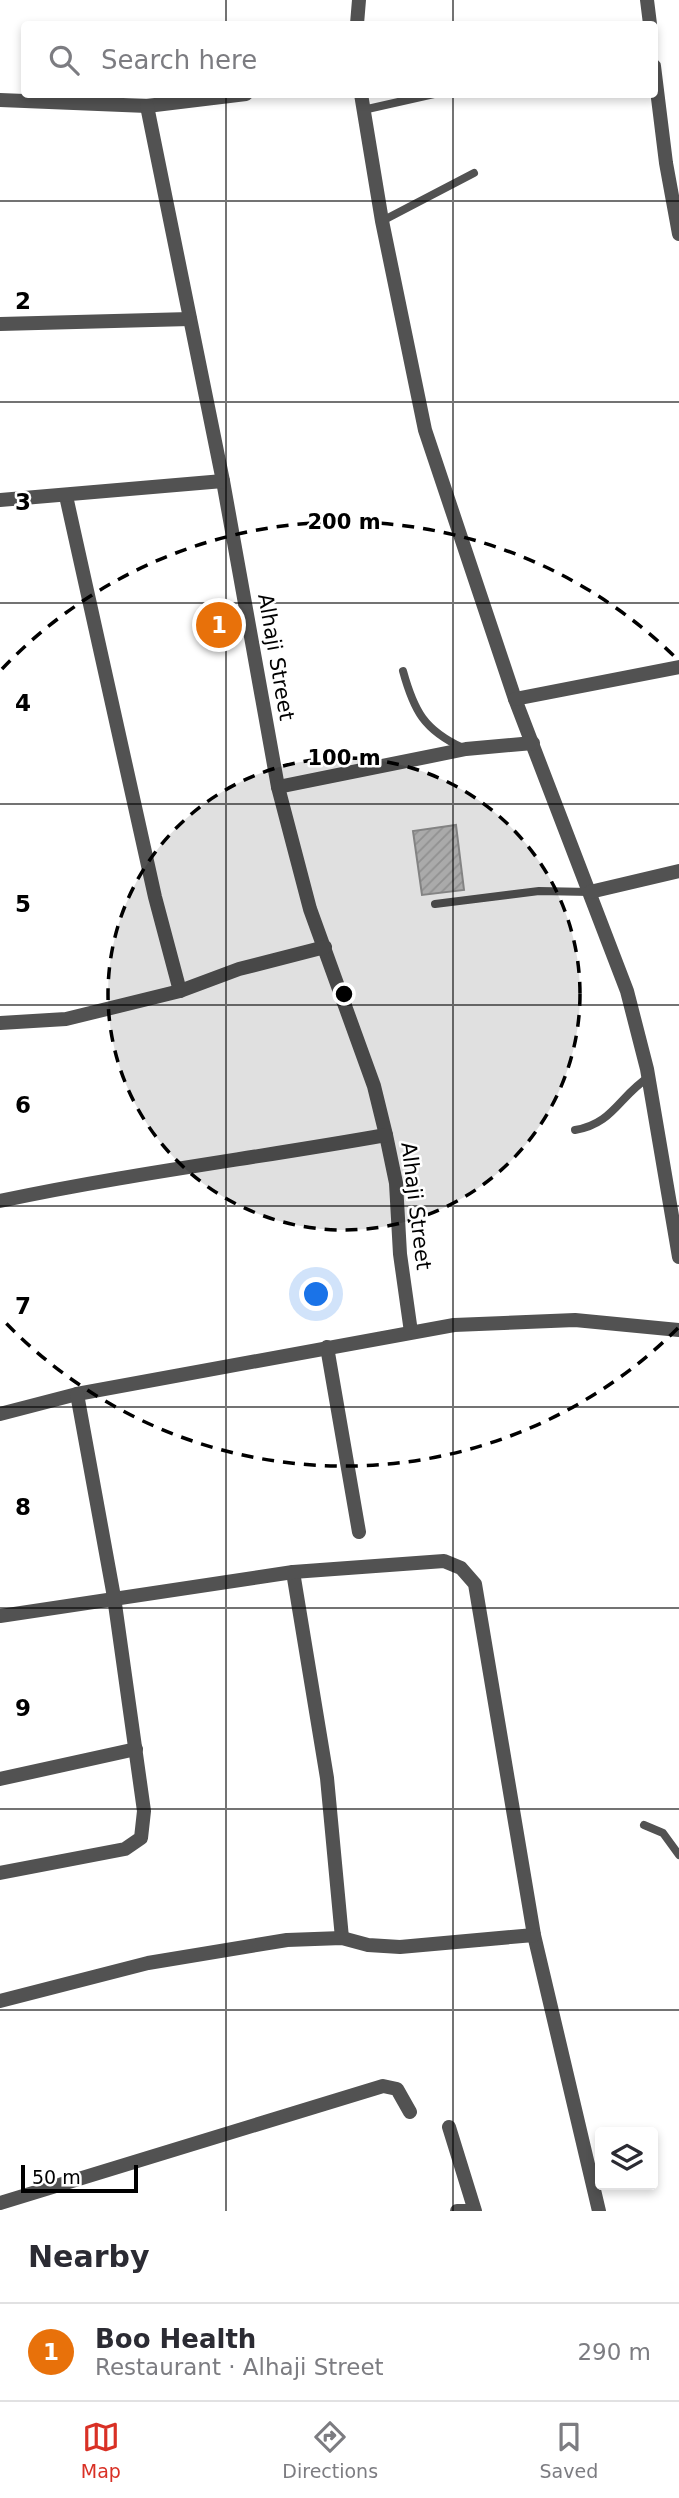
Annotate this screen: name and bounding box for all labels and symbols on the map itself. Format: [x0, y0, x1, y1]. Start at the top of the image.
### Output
text: 2 [15, 288, 31, 314]
text: 3 [15, 489, 31, 515]
text: 200 m [307, 510, 381, 534]
street label: Alhaji Street [253, 592, 299, 722]
pin: 1 [196, 599, 242, 651]
text: 4 [15, 690, 31, 716]
text: 100 m [307, 746, 381, 770]
text: 5 [15, 891, 31, 917]
centre of rings [332, 982, 356, 1006]
text: 6 [15, 1092, 31, 1118]
street label: Alhaji Street [396, 1141, 436, 1271]
your location [299, 1277, 333, 1311]
text: 7 [15, 1293, 31, 1319]
text: 8 [15, 1494, 31, 1520]
text: 9 [15, 1695, 31, 1721]
scale bar [21, 2162, 138, 2194]

